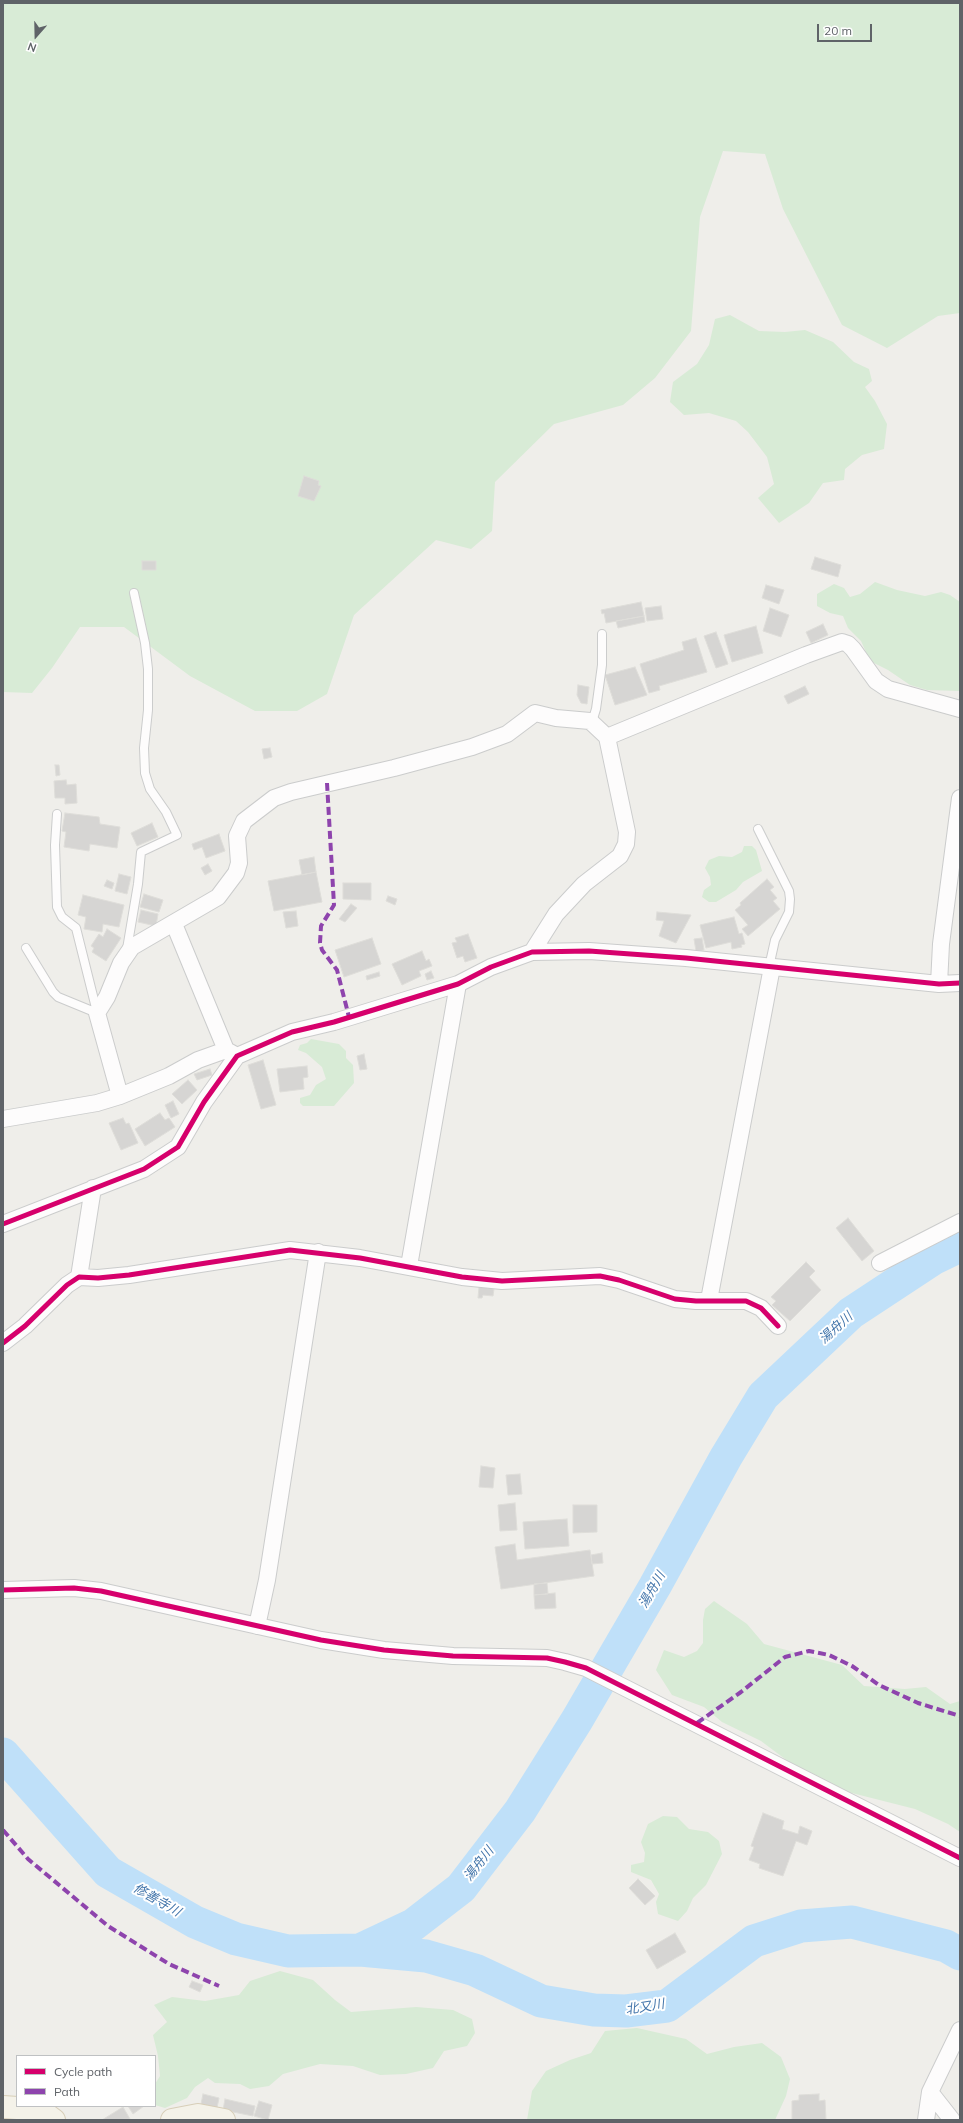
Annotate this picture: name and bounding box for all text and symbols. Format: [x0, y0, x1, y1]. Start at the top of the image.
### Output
north arrow [16, 16, 56, 56]
scale bar [819, 16, 874, 42]
text: 20 m [824, 23, 852, 38]
text: N [26, 39, 38, 55]
water label: 湯舟川 [816, 1309, 856, 1347]
water label: 湯舟川 [635, 1569, 669, 1611]
water label: 湯舟川 [461, 1844, 497, 1884]
water label: 修善寺川 [131, 1880, 183, 1920]
water label: 北又川 [625, 1996, 665, 2018]
legend [16, 2055, 156, 2107]
text: Cycle path [54, 2064, 112, 2079]
text: Path [54, 2084, 80, 2099]

